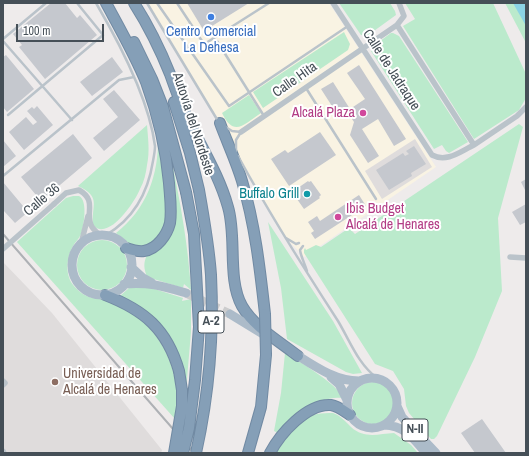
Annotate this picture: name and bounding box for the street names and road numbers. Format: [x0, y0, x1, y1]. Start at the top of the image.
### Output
street label: Calle de Jadraque [359, 26, 423, 114]
street label: Calle Hita [270, 59, 320, 101]
street label: Autovía del Nordeste [168, 70, 218, 178]
street label: Calle 36 [20, 180, 64, 220]
road number: A-2 [198, 311, 224, 333]
road number: N-II [402, 419, 428, 441]

